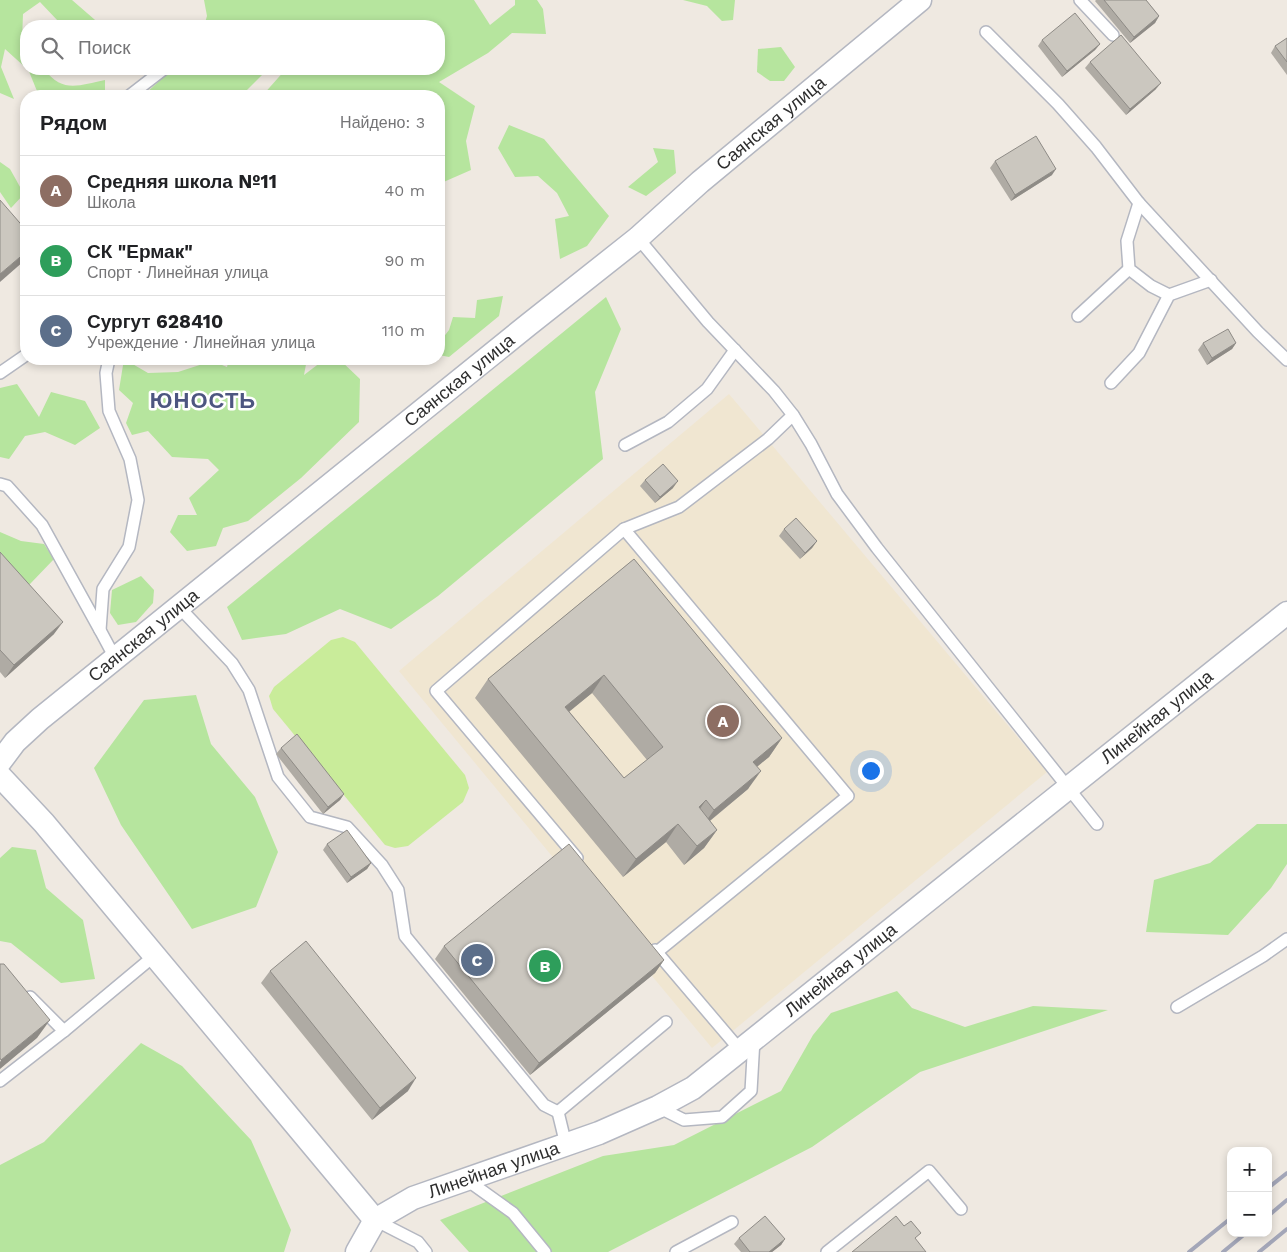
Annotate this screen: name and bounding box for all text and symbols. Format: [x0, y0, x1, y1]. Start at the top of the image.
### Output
search box [20, 20, 445, 75]
icon: search [38, 34, 66, 62]
text: Поиск [78, 36, 131, 59]
street label: Саянская улица [712, 71, 830, 174]
text: Рядом [40, 110, 107, 135]
text: Найдено: 3 [340, 113, 425, 132]
text: Средняя школа №11 [87, 170, 277, 193]
text: A [51, 181, 61, 200]
text: 40 m [385, 181, 425, 200]
text: Школа [87, 193, 136, 212]
text: СК "Ермак" [87, 240, 193, 263]
text: B [51, 251, 61, 270]
text: 90 m [384, 251, 425, 270]
text: Спорт · Линейная улица [87, 263, 268, 282]
text: Сургут 628410 [87, 310, 223, 333]
text: C [51, 321, 61, 340]
text: 110 m [382, 321, 425, 340]
street label: Саянская улица [400, 329, 519, 431]
text: Учреждение · Линейная улица [87, 333, 315, 352]
district label: ЮНОСТЬ [150, 388, 256, 413]
street label: Саянская улица [84, 584, 203, 686]
street label: Линейная улица [1096, 665, 1218, 768]
pin: A [707, 702, 739, 740]
your location [858, 758, 884, 784]
street label: Линейная улица [780, 918, 901, 1021]
pin: C [461, 941, 493, 979]
pin: B [529, 947, 561, 985]
street label: Линейная улица [425, 1136, 563, 1202]
map controls [1227, 1147, 1272, 1237]
button: + [1227, 1147, 1272, 1192]
button: − [1227, 1192, 1272, 1237]

